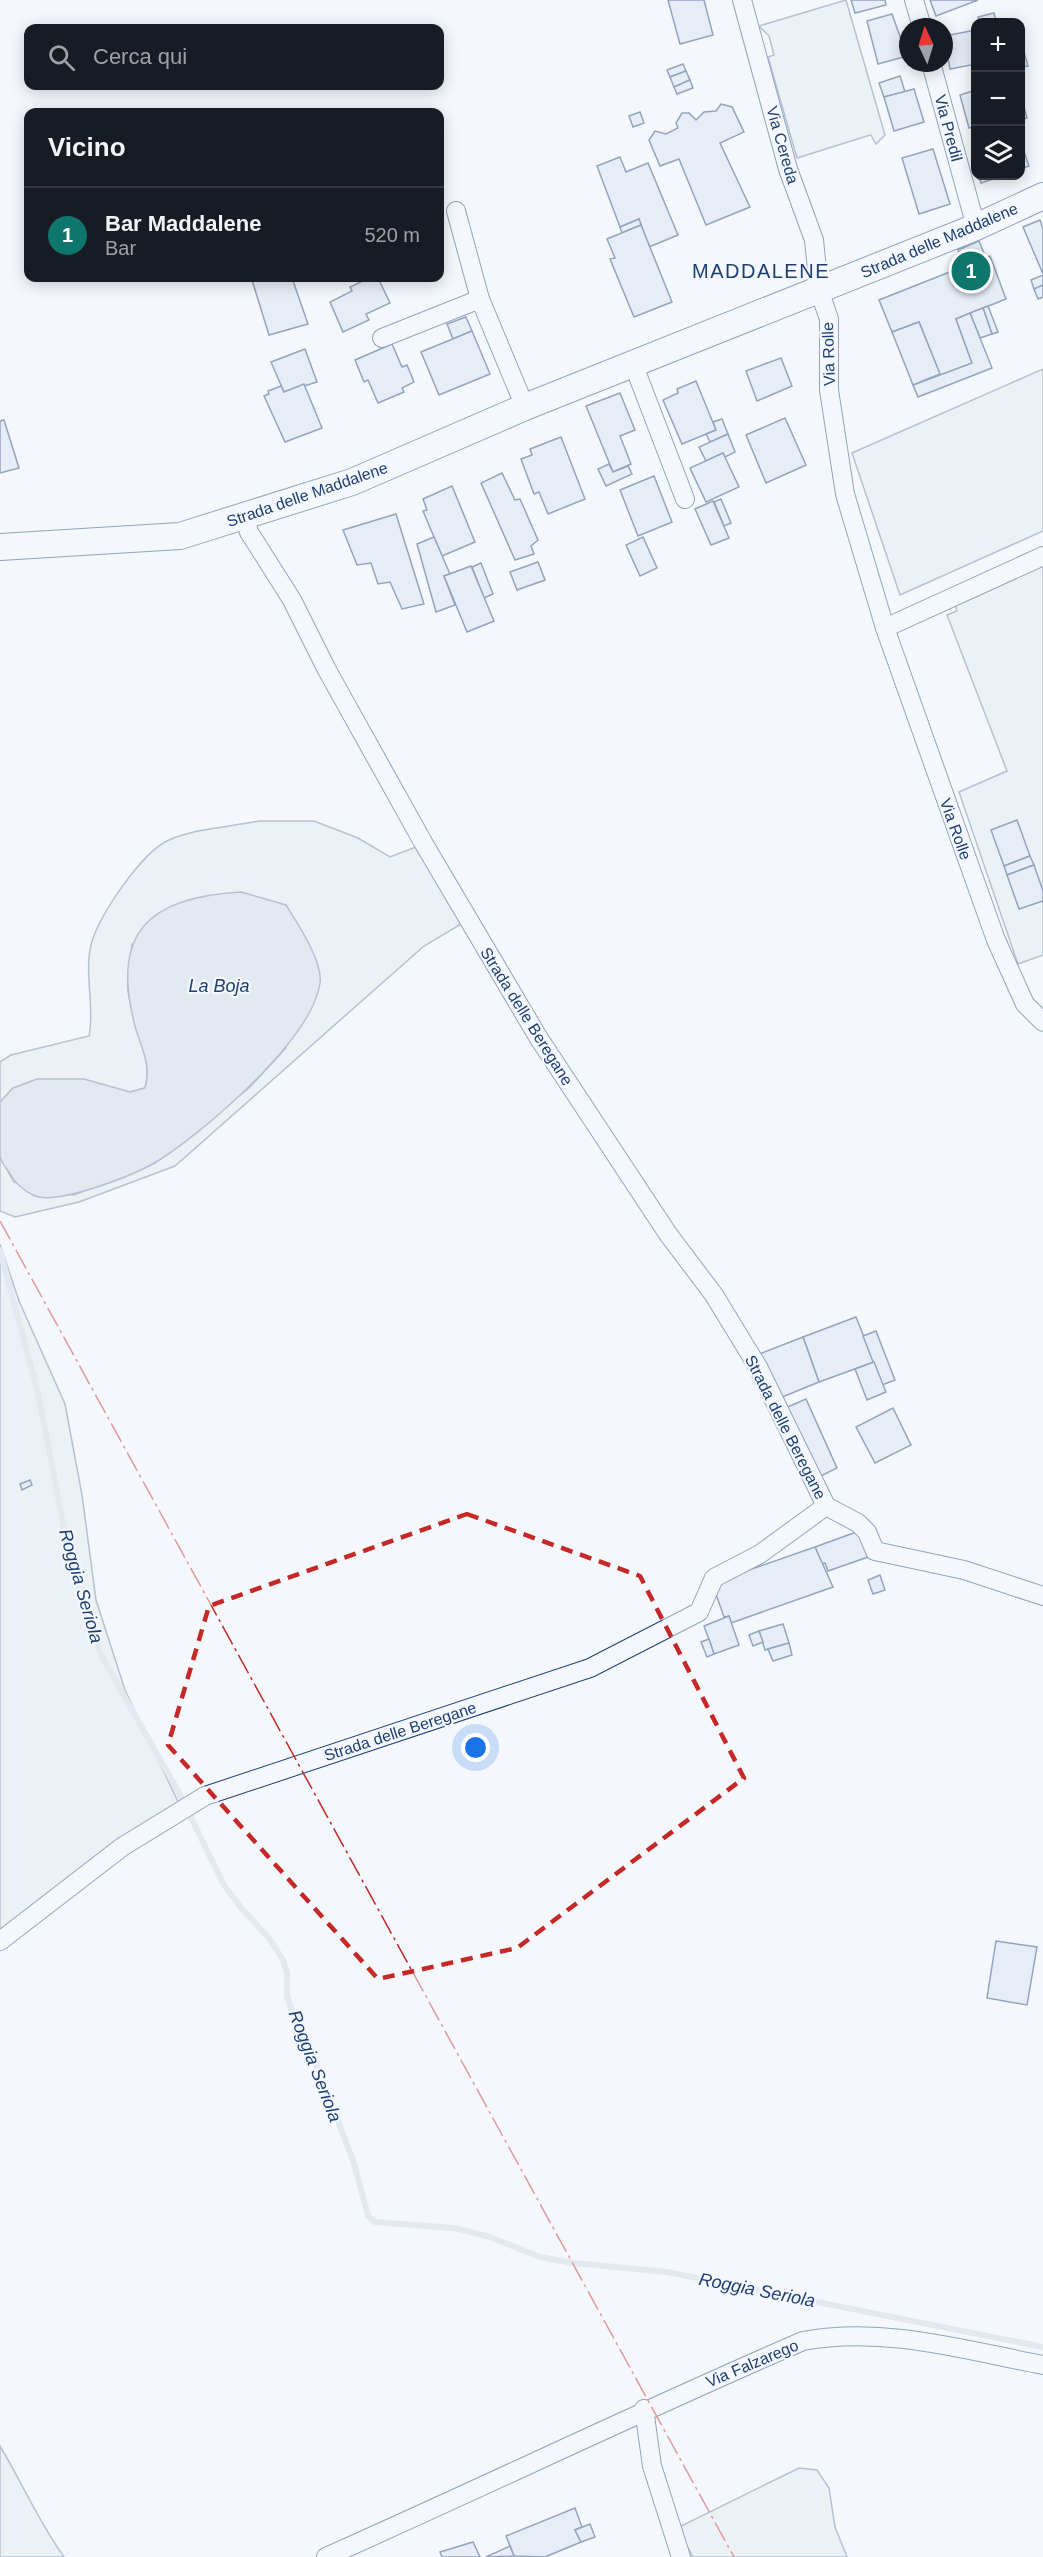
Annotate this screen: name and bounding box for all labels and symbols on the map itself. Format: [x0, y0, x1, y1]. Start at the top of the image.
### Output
north arrow [899, 18, 953, 72]
street label: Via Predil [931, 93, 966, 163]
street label: Via Cereda [763, 104, 802, 186]
street label: Strada delle Maddalene [858, 200, 1020, 281]
pin: 1 [952, 248, 990, 294]
district label: MADDALENE [692, 260, 830, 282]
street label: Via Rolle [819, 322, 838, 386]
street label: Strada delle Maddalene [224, 459, 390, 530]
street label: Via Rolle [937, 796, 974, 862]
street label: Strada delle Beregane [477, 944, 576, 1088]
water label: La Boja [188, 976, 250, 996]
street label: Strada delle Beregane [742, 1352, 829, 1502]
water label: Roggia Seriola [55, 1526, 107, 1646]
street label: Strada delle Beregane [322, 1699, 479, 1764]
your location [461, 1733, 490, 1762]
water label: Roggia Seriola [285, 2007, 345, 2125]
water label: Roggia Seriola [697, 2269, 817, 2311]
street label: Via Falzarego [704, 2336, 801, 2391]

